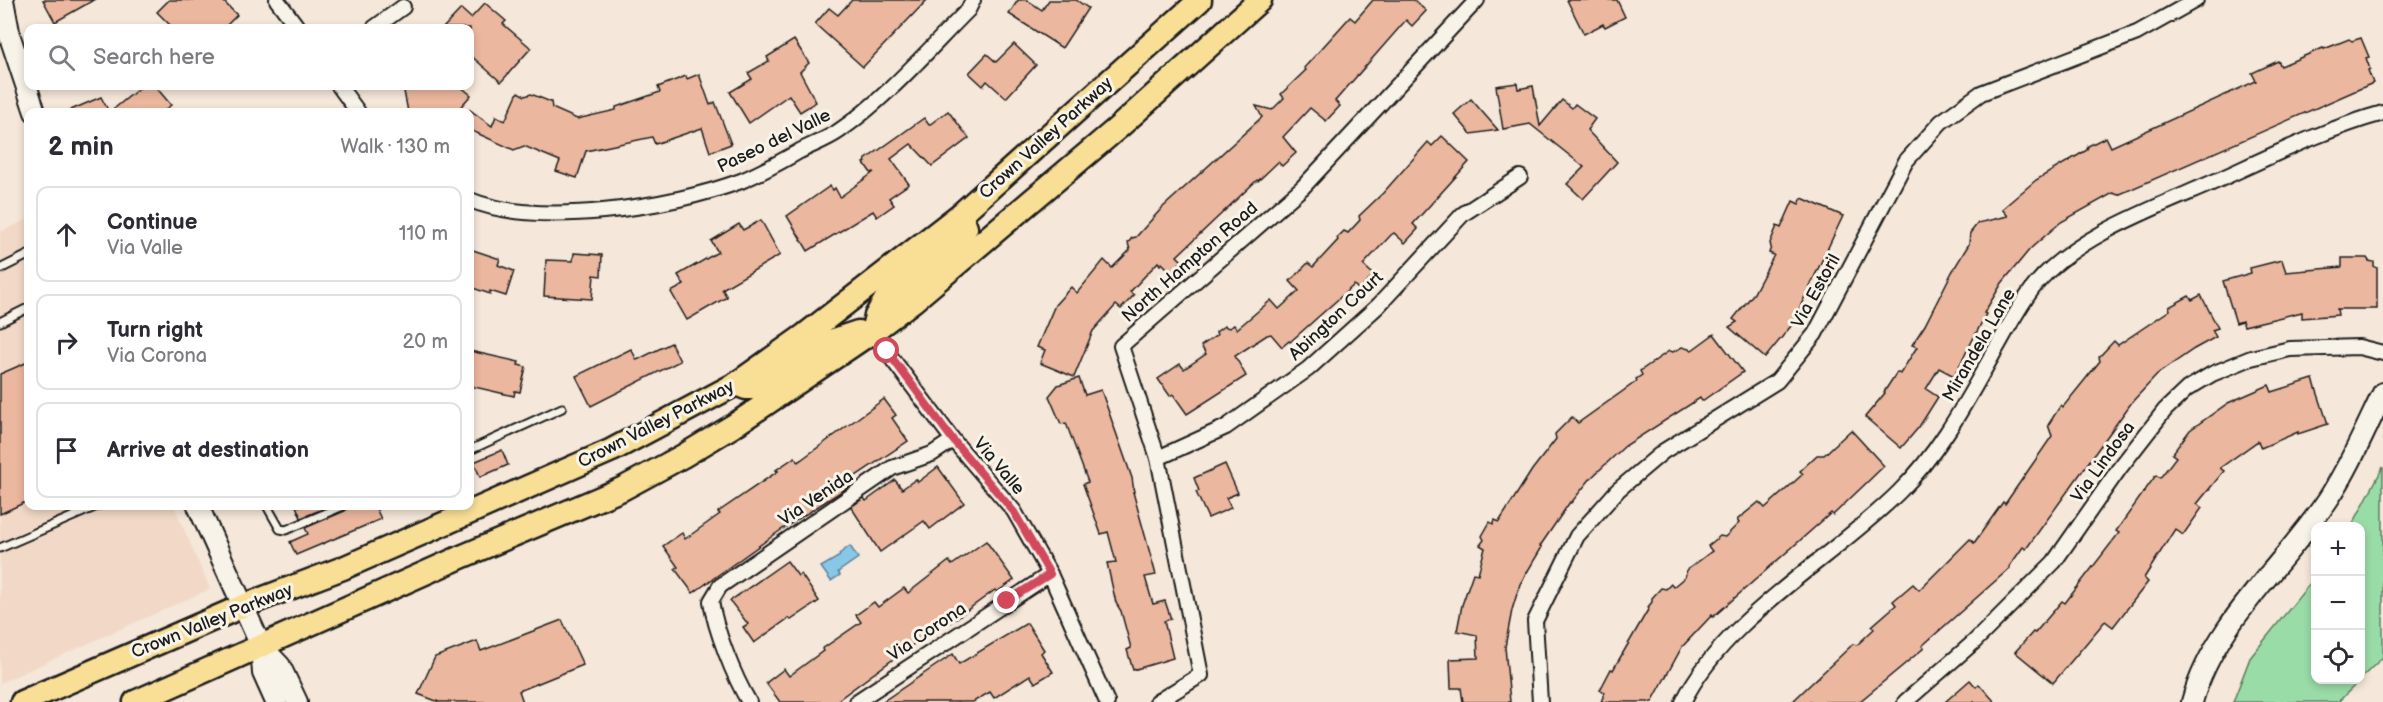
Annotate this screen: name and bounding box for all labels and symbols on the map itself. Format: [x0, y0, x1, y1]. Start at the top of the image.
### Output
street label: Crown Valley Parkway [975, 72, 1118, 203]
street label: Paseo del Valle [714, 104, 834, 177]
street label: North Hampton Road [1118, 197, 1262, 327]
street label: Via Estoril [1787, 250, 1845, 332]
street label: Abington Court [1285, 267, 1388, 365]
street label: Mirandela Lane [1938, 284, 2020, 405]
route start [873, 337, 899, 363]
street label: Crown Valley Parkway [575, 375, 738, 472]
street label: Via Lindosa [2067, 418, 2139, 506]
street label: Via Valle [969, 433, 1029, 499]
street label: Via Venida [775, 465, 857, 531]
street label: Crown Valley Parkway [128, 579, 297, 663]
route end [993, 587, 1019, 613]
street label: Via Corona [884, 598, 970, 666]

